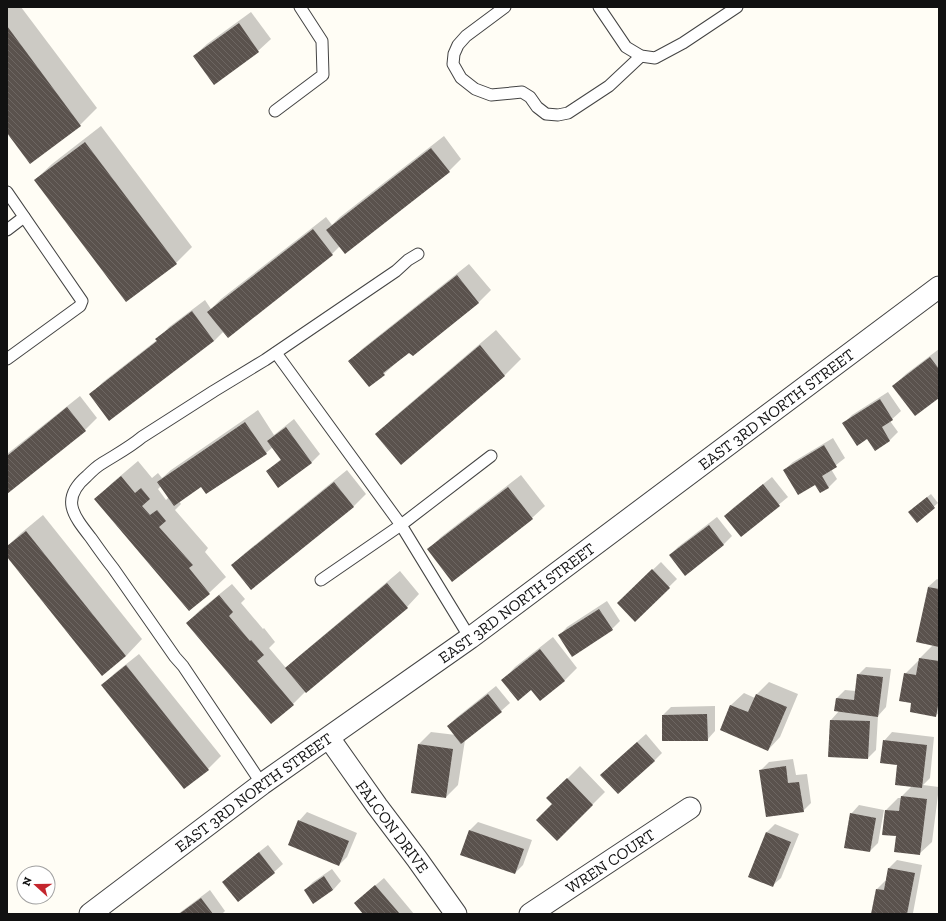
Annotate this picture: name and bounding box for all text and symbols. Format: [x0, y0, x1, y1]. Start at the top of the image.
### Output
street label: EAST 3RD NORTH STREET [695, 345, 858, 474]
street label: EAST 3RD NORTH STREET [435, 539, 599, 667]
street label: EAST 3RD NORTH STREET [172, 729, 336, 856]
street label: FALCON DRIVE [352, 777, 433, 877]
street label: WREN COURT [562, 825, 658, 898]
north arrow [16, 865, 56, 905]
text: N [20, 875, 35, 888]

